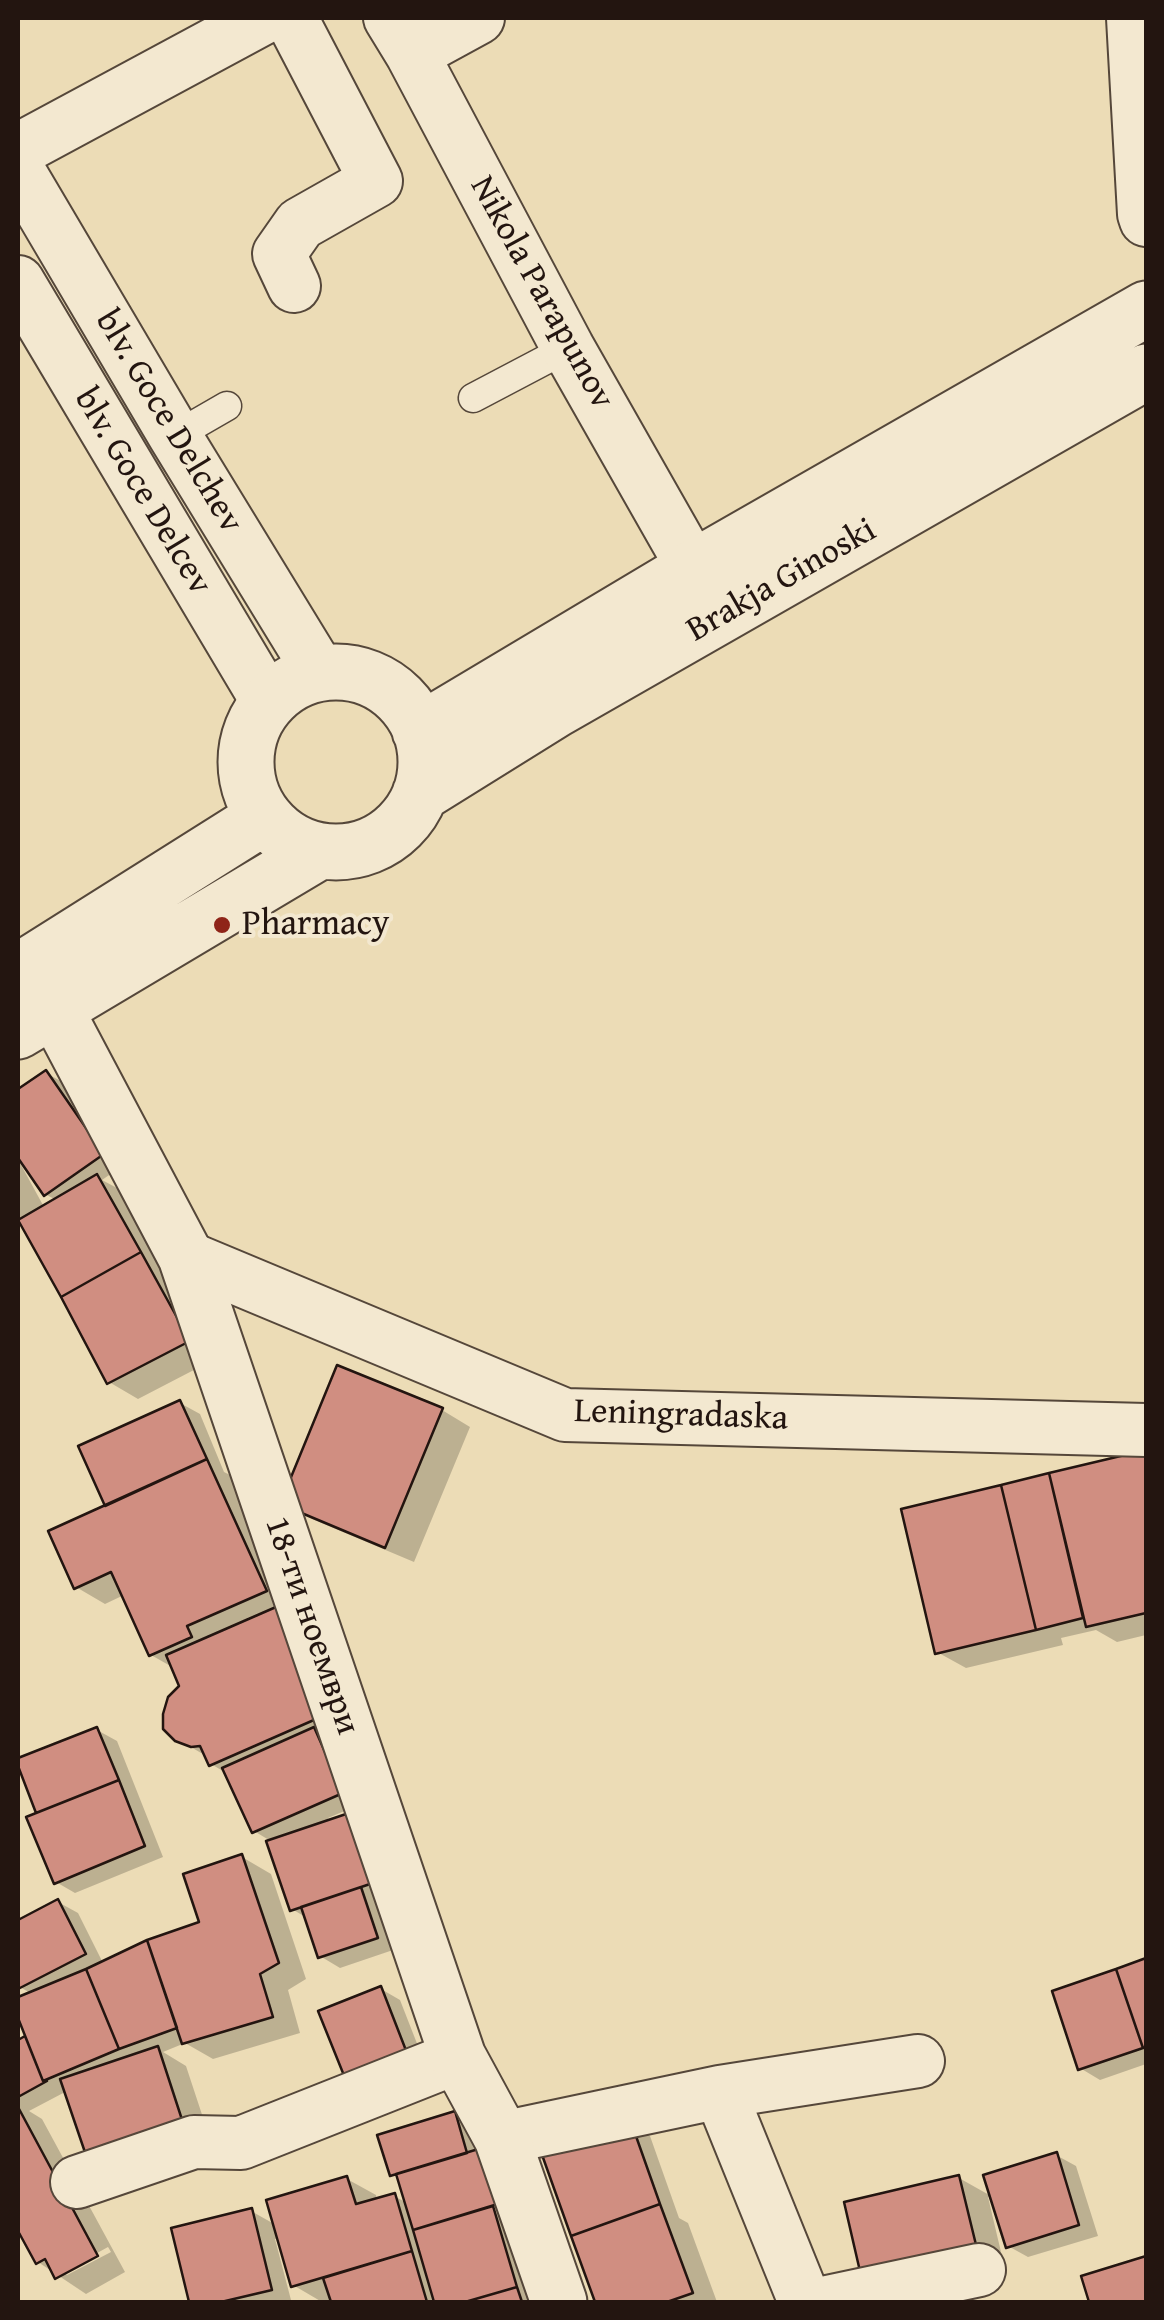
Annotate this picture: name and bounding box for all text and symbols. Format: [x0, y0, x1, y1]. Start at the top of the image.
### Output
street label: Nikola Parapunov [460, 169, 622, 417]
street label: blv. Goce Delchev [85, 303, 251, 541]
street label: blv. Goce Delcev [64, 381, 220, 603]
street label: Brakja Ginoski [680, 510, 884, 652]
place label: Pharmacy [242, 904, 390, 946]
marker: Pharmacy [211, 914, 233, 936]
street label: Leningradaska [573, 1391, 789, 1441]
street label: 18-ти ноември [254, 1512, 368, 1740]

